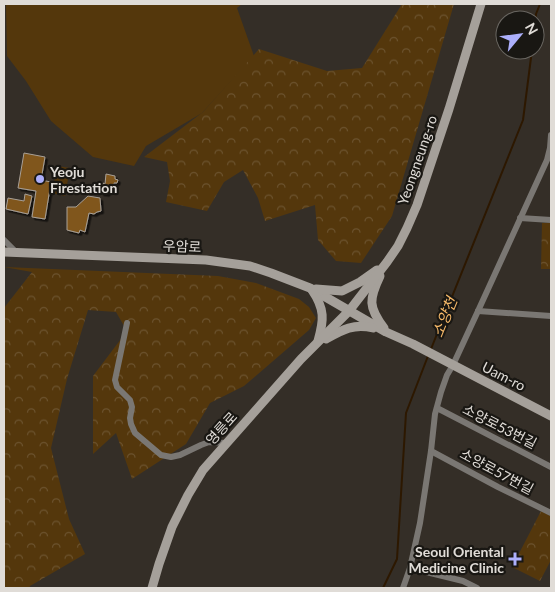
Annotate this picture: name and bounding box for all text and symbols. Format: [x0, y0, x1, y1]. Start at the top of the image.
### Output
north arrow [495, 10, 545, 60]
text: N [522, 20, 542, 37]
street label: Yeongneung-ro [394, 113, 440, 207]
place label: Yeoju Firestation [49, 163, 117, 196]
marker: Yeoju Firestation [34, 173, 46, 185]
street label: 우암로 [162, 237, 202, 255]
water label: 소양천 [428, 292, 461, 340]
street label: Uam-ro [479, 358, 529, 394]
street label: 소양로53번길 [460, 400, 540, 452]
street label: 영릉로 [202, 408, 240, 448]
street label: 소양로57번길 [457, 445, 537, 497]
place label: Seoul Oriental Medicine Clinic [408, 543, 504, 576]
marker: Seoul Oriental Medicine Clinic [508, 552, 522, 566]

